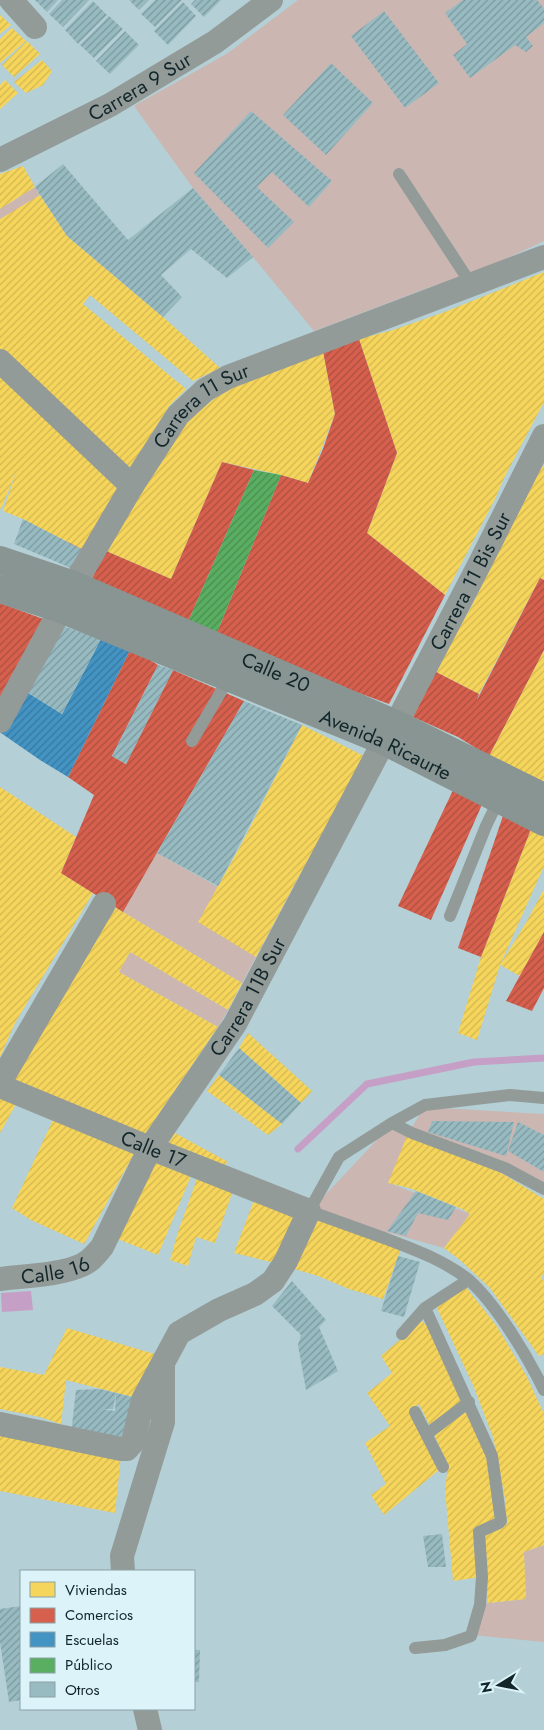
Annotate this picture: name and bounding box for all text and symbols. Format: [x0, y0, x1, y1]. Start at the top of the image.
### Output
street label: Carrera 9 Sur [83, 45, 197, 129]
street label: Carrera 11 Sur [146, 356, 254, 454]
street label: Carrera 11 Bis Sur [423, 507, 518, 656]
street label: Calle 20 [237, 645, 315, 700]
street label: Avenida Ricaurte [315, 702, 456, 788]
street label: Carrera 11B Sur [203, 932, 293, 1063]
street label: Calle 17 [116, 1123, 191, 1176]
street label: Calle 16 [20, 1249, 95, 1292]
legend [20, 1570, 195, 1710]
text: Viviendas [65, 1579, 127, 1601]
text: Comercios [65, 1604, 133, 1626]
text: Escuelas [65, 1629, 119, 1651]
text: Público [65, 1654, 112, 1676]
north arrow [474, 1660, 524, 1710]
text: Otros [65, 1679, 100, 1701]
text: N [475, 1680, 497, 1694]

